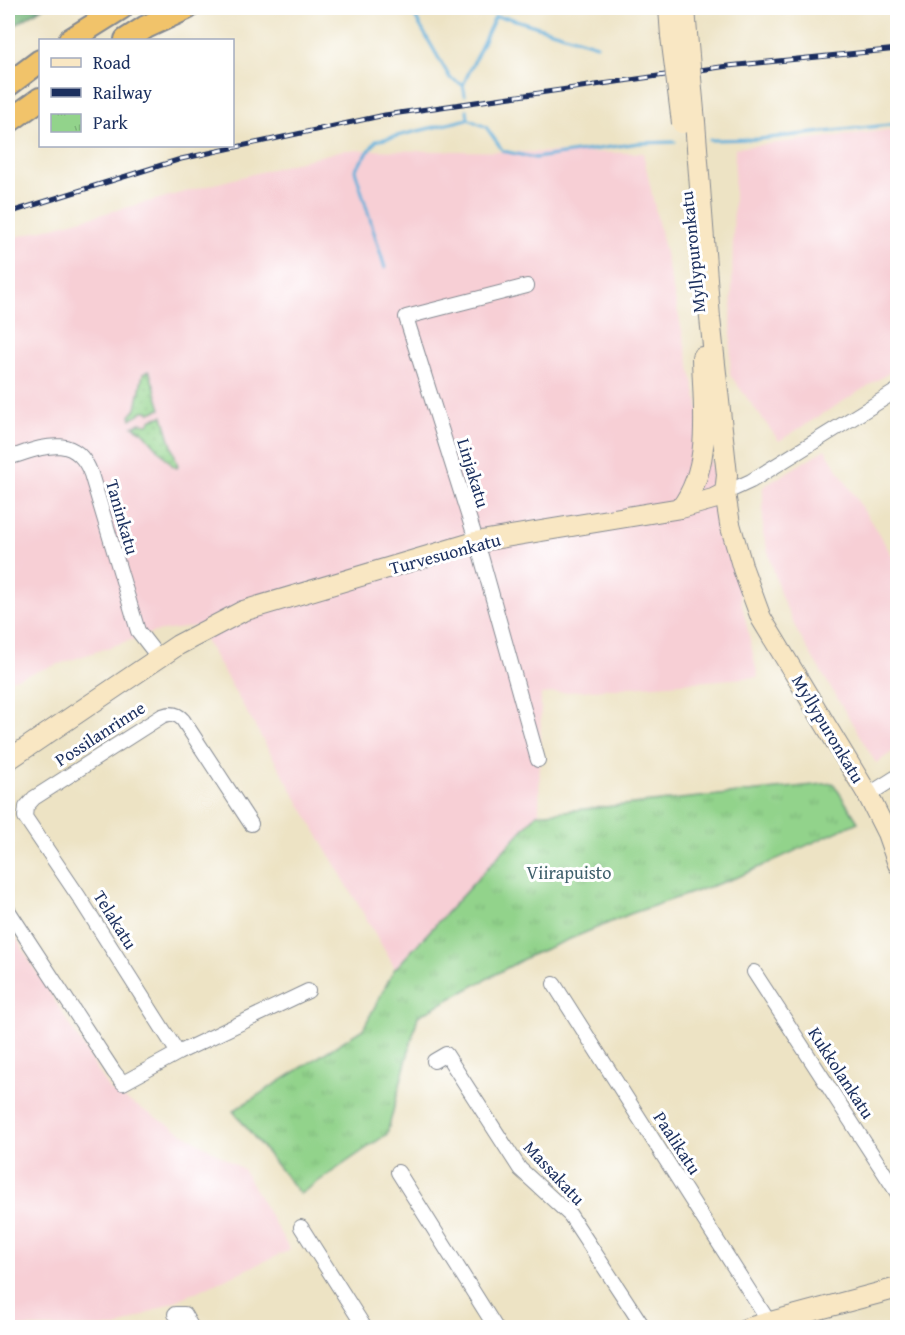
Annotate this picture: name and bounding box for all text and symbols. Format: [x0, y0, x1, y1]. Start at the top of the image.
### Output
legend [39, 39, 234, 147]
text: Road [93, 49, 131, 76]
text: Railway [93, 79, 152, 106]
text: Park [93, 109, 129, 136]
street label: Myllypuronkatu [673, 190, 712, 314]
street label: Linjakatu [450, 435, 497, 511]
street label: Taninkatu [99, 476, 146, 558]
street label: Turvesuonkatu [386, 526, 504, 581]
street label: Myllypuronkatu [785, 669, 872, 788]
street label: Possilanrinne [49, 694, 150, 773]
park label: Viirapuisto [527, 859, 611, 886]
street label: Telakatu [87, 885, 144, 955]
street label: Kukkolankatu [802, 1021, 881, 1124]
street label: Paalikatu [647, 1106, 708, 1180]
street label: Massakatu [517, 1134, 592, 1211]

